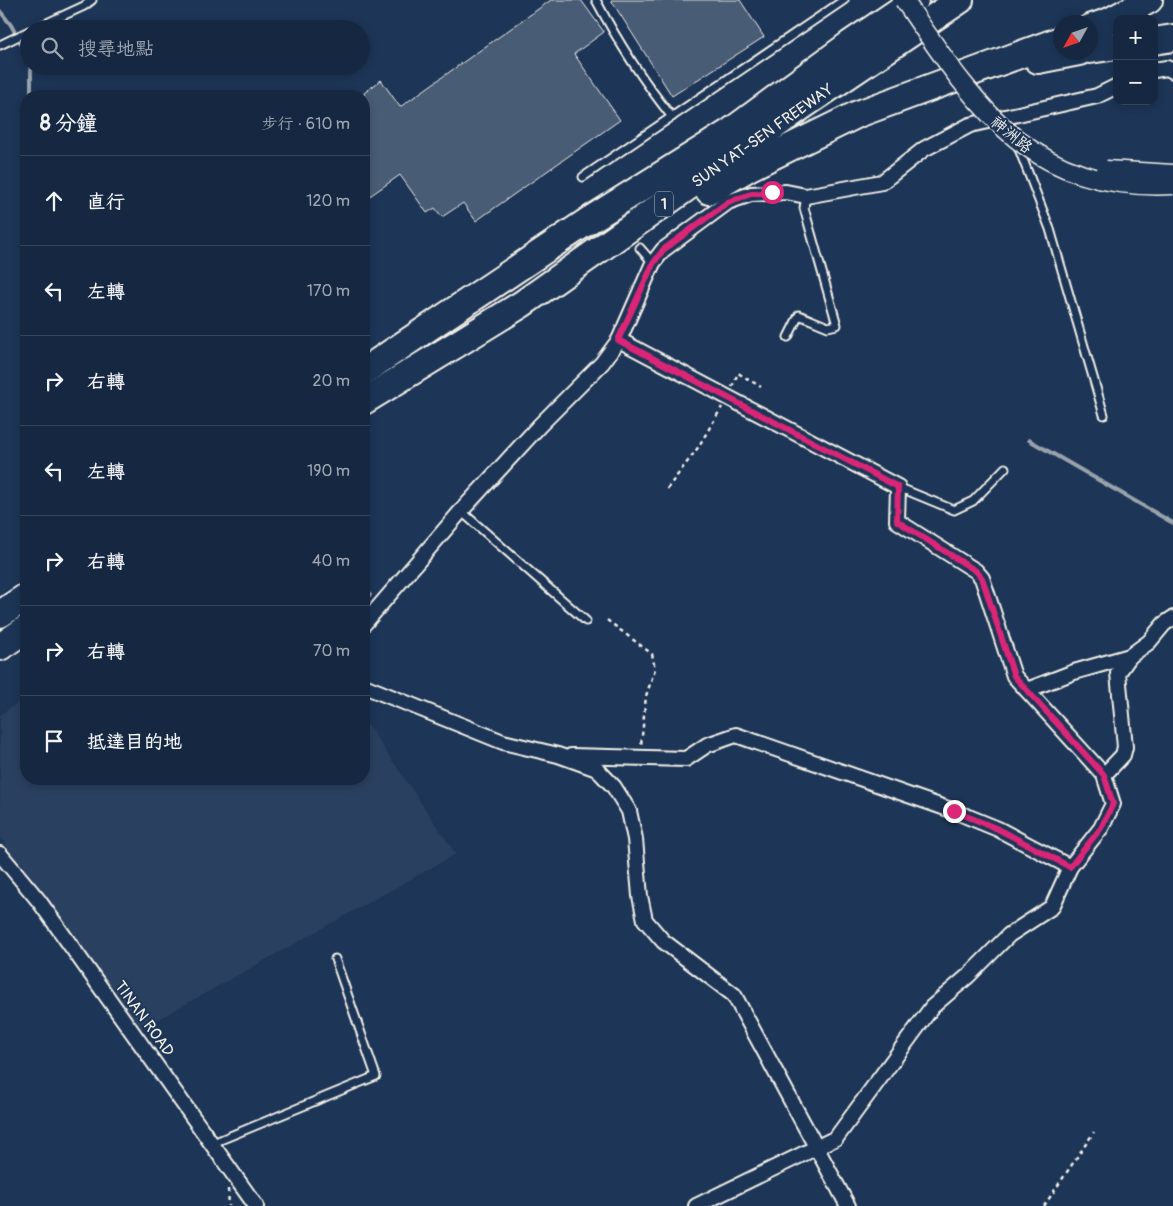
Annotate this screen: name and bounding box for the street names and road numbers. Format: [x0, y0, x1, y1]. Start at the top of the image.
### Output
street label: SUN YAT-SEN FREEWAY [688, 79, 837, 192]
street label: 神洲路 [986, 112, 1036, 158]
road number: 1 [655, 192, 673, 216]
street label: TINAN ROAD [110, 977, 178, 1060]

